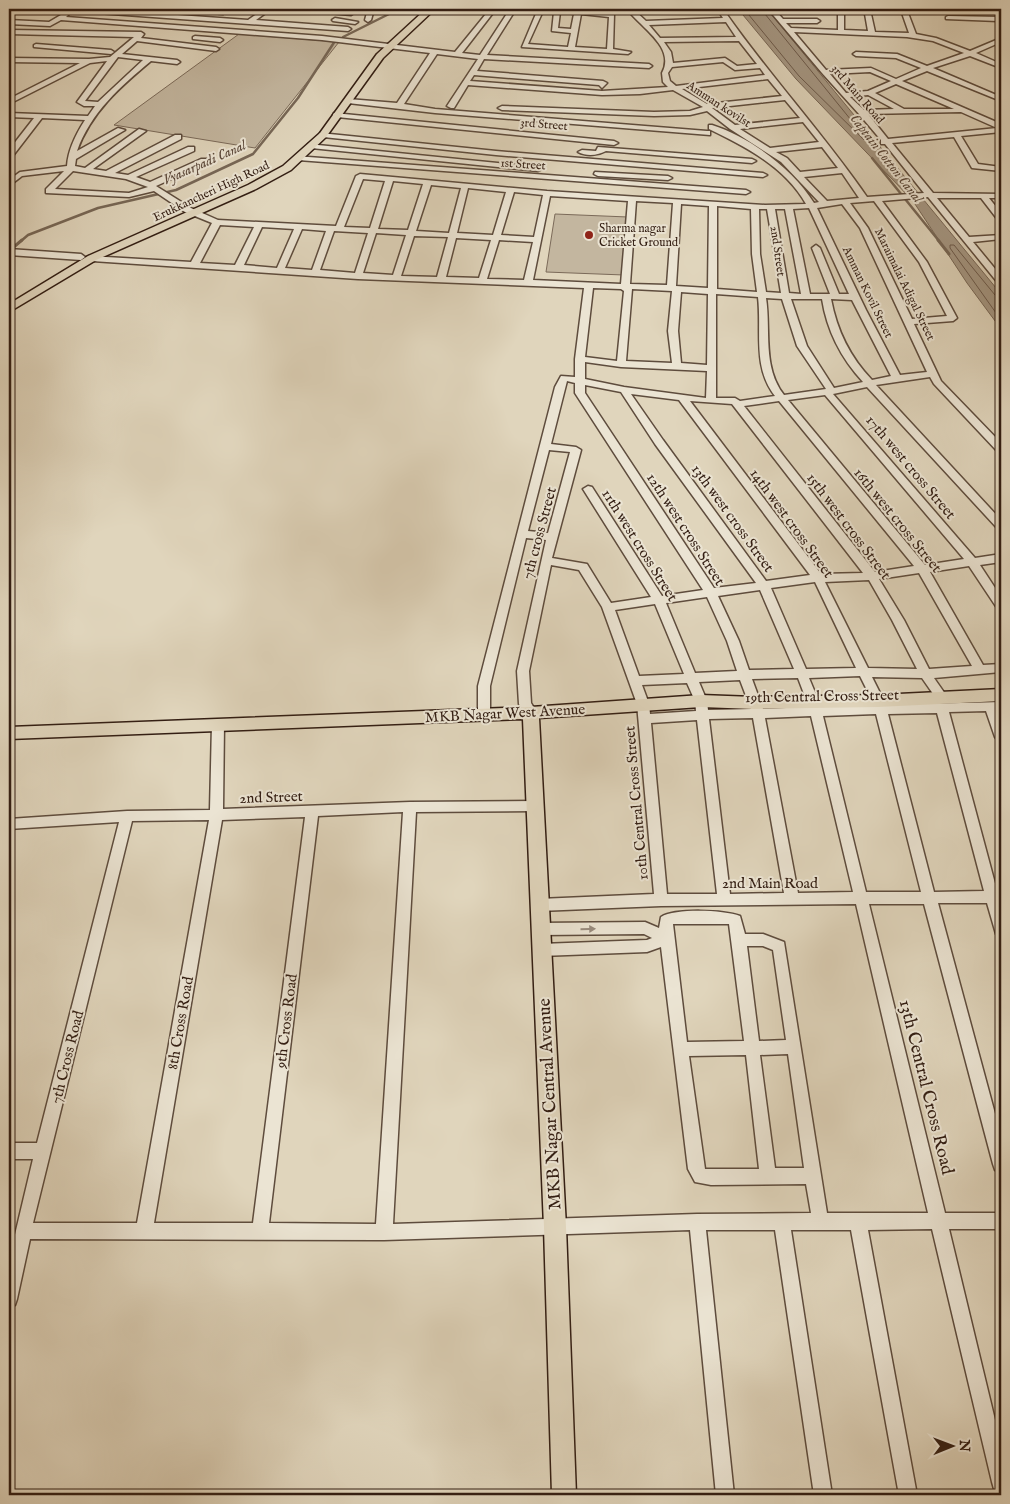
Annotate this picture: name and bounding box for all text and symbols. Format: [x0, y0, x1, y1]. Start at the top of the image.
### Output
street label: 3rd Main Road [828, 62, 888, 128]
street label: Amman kovilst [683, 78, 754, 131]
water label: Captain Cotton Canal [846, 110, 928, 208]
street label: 3rd Street [520, 115, 568, 134]
water label: Vyasarpadi Canal [160, 136, 250, 189]
street label: 1st Street [500, 155, 546, 174]
street label: Erukkancheri High Road [151, 158, 272, 225]
place label: Sharma nagar Cricket Ground [599, 221, 679, 250]
street label: 2nd Street [767, 225, 788, 277]
street label: Maraimalai Adigal Street [871, 226, 938, 343]
marker: Sharma nagar Cricket Ground [583, 229, 595, 241]
street label: Amman Kovil Street [838, 243, 896, 340]
street label: 17th west cross Street [861, 411, 960, 523]
street label: 13th west cross Street [687, 460, 778, 576]
street label: 16th west cross Street [849, 464, 946, 577]
street label: 14th west cross Street [745, 465, 838, 582]
street label: 12th west cross Street [642, 469, 729, 589]
street label: 15th west cross Street [802, 469, 895, 584]
street label: 7th cross Street [518, 485, 561, 581]
street label: 11th west cross Street [597, 485, 682, 605]
street label: 19th Central Cross Street [745, 686, 899, 707]
street label: MKB Nagar West Avenue [424, 700, 586, 727]
street label: 10th Central Cross Street [620, 725, 653, 881]
street label: 2nd Street [239, 787, 303, 808]
street label: 2nd Main Road [722, 874, 819, 893]
one-way arrow [581, 925, 597, 933]
street label: 9th Cross Road [271, 972, 302, 1070]
street label: 8th Cross Road [163, 974, 198, 1071]
street label: 13th Central Cross Road [893, 997, 959, 1178]
street label: MKB Nagar Central Avenue [533, 998, 568, 1210]
street label: 7th Cross Road [47, 1008, 88, 1106]
north arrow [928, 1422, 978, 1472]
text: N [955, 1439, 973, 1452]

